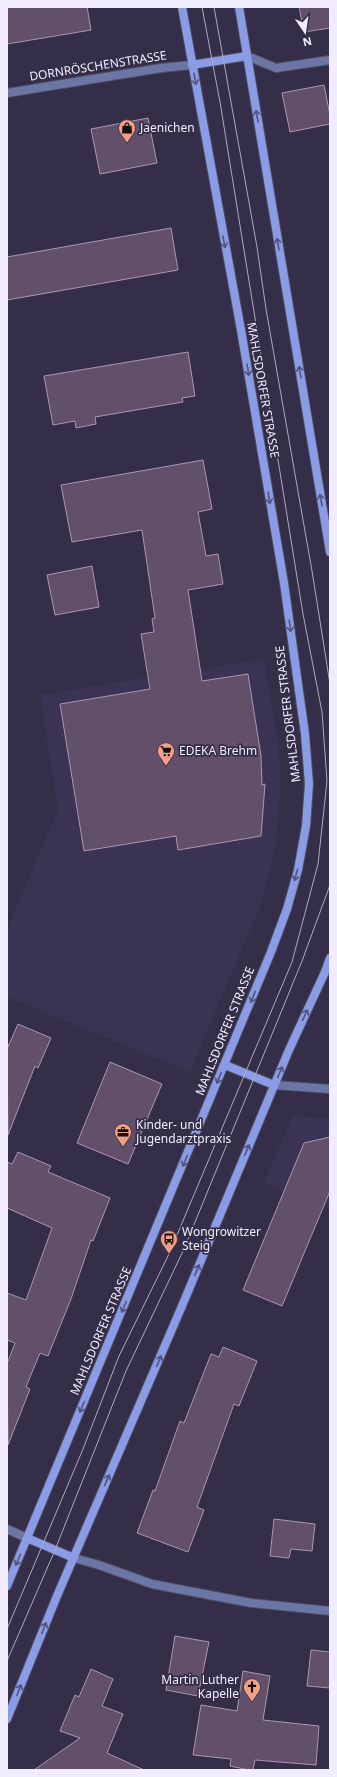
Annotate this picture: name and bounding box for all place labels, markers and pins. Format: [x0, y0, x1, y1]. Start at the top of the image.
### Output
shop icon: Jaenichen [117, 118, 137, 143]
place label: Jaenichen [139, 119, 195, 136]
supermarket icon: EDEKA Brehm [156, 741, 176, 766]
place label: EDEKA Brehm [179, 742, 257, 759]
place label: Kinder- und Jugendarztpraxis [135, 1116, 232, 1147]
office icon: Kinder- und Jugendarztpraxis [113, 1122, 133, 1147]
place label: Wongrowitzer Steig [182, 1223, 261, 1254]
bus stop icon: Wongrowitzer Steig [159, 1229, 179, 1254]
place label: Martin Luther Kapelle [161, 1671, 239, 1702]
church icon: Martin Luther Kapelle [242, 1677, 262, 1702]

